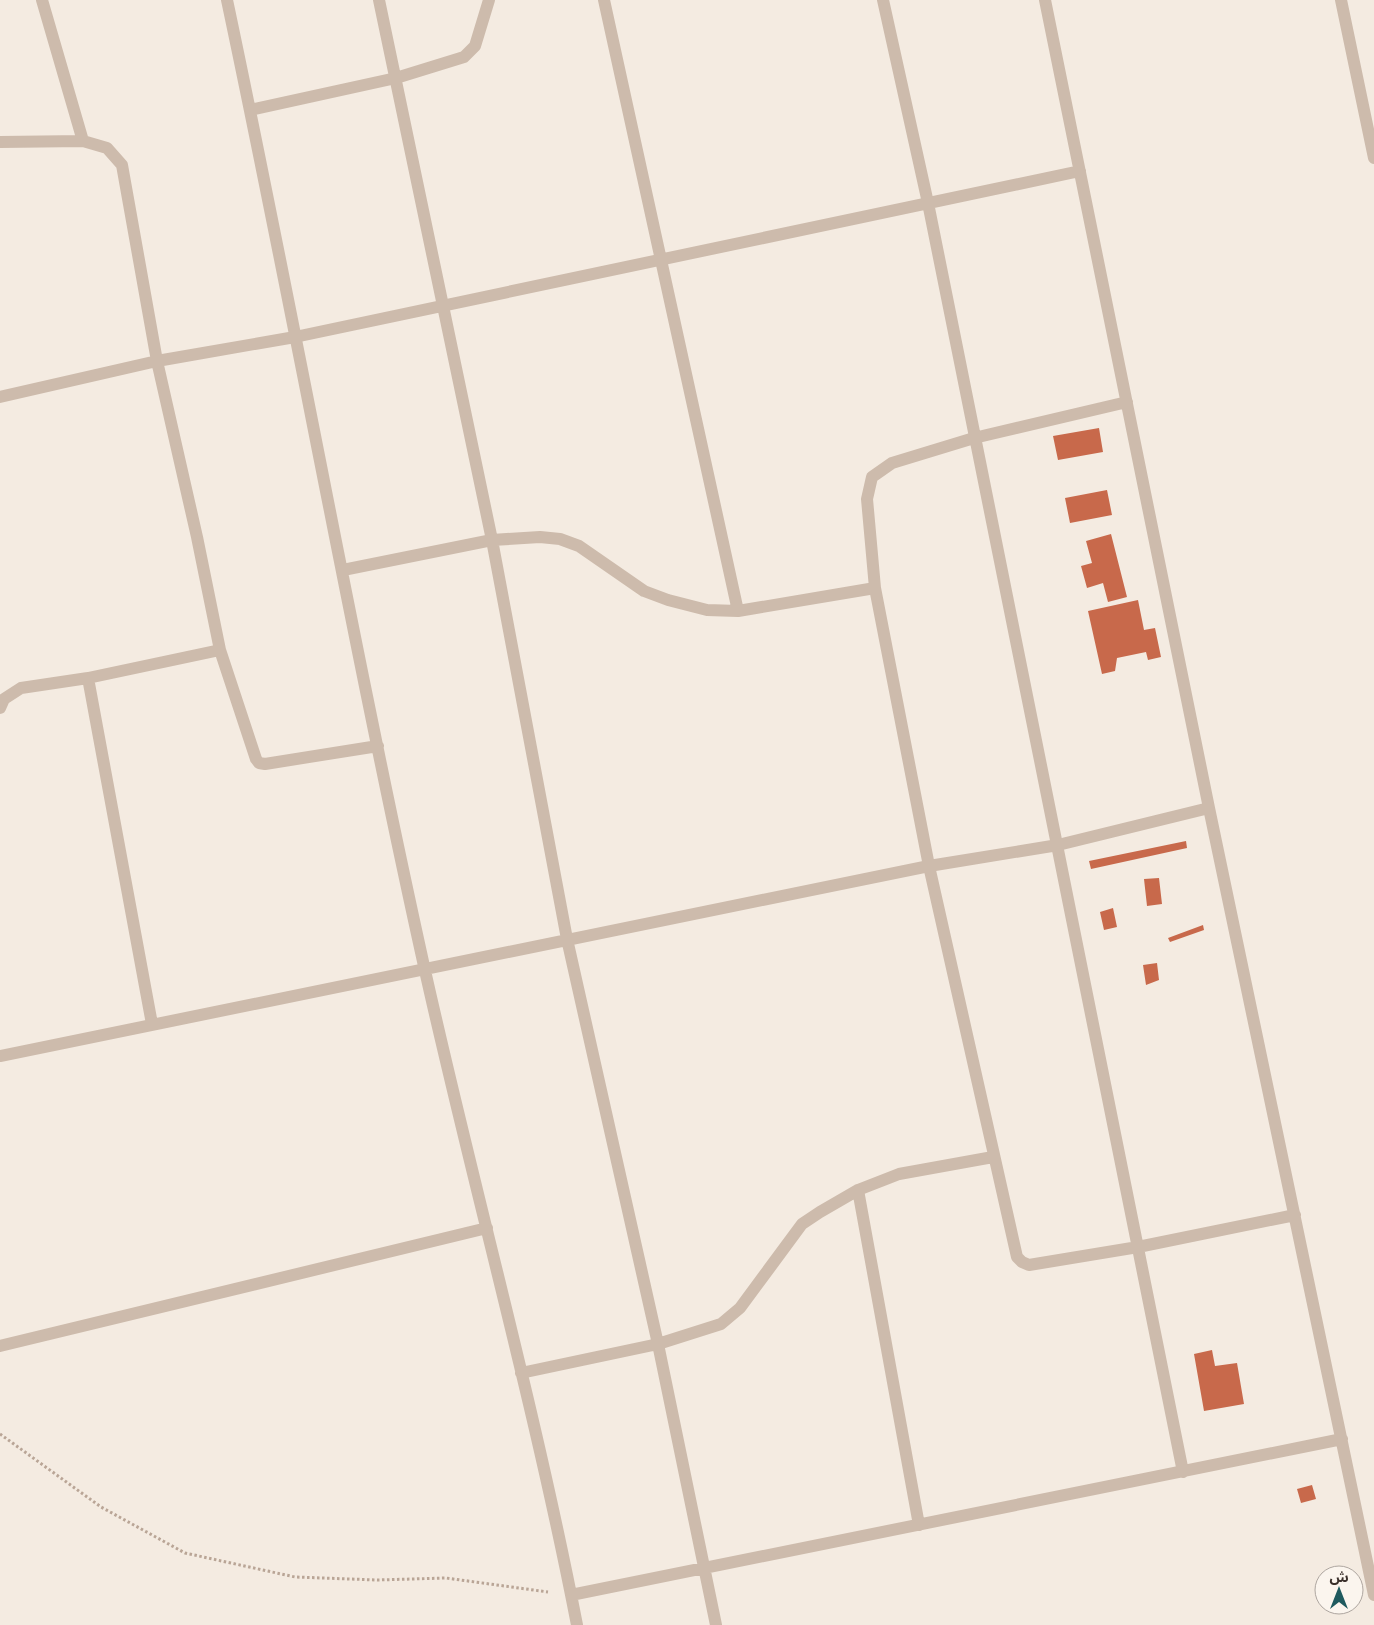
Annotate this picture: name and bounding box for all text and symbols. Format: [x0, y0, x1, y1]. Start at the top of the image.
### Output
north arrow [1314, 1565, 1364, 1615]
text: ش [1329, 1569, 1349, 1585]

